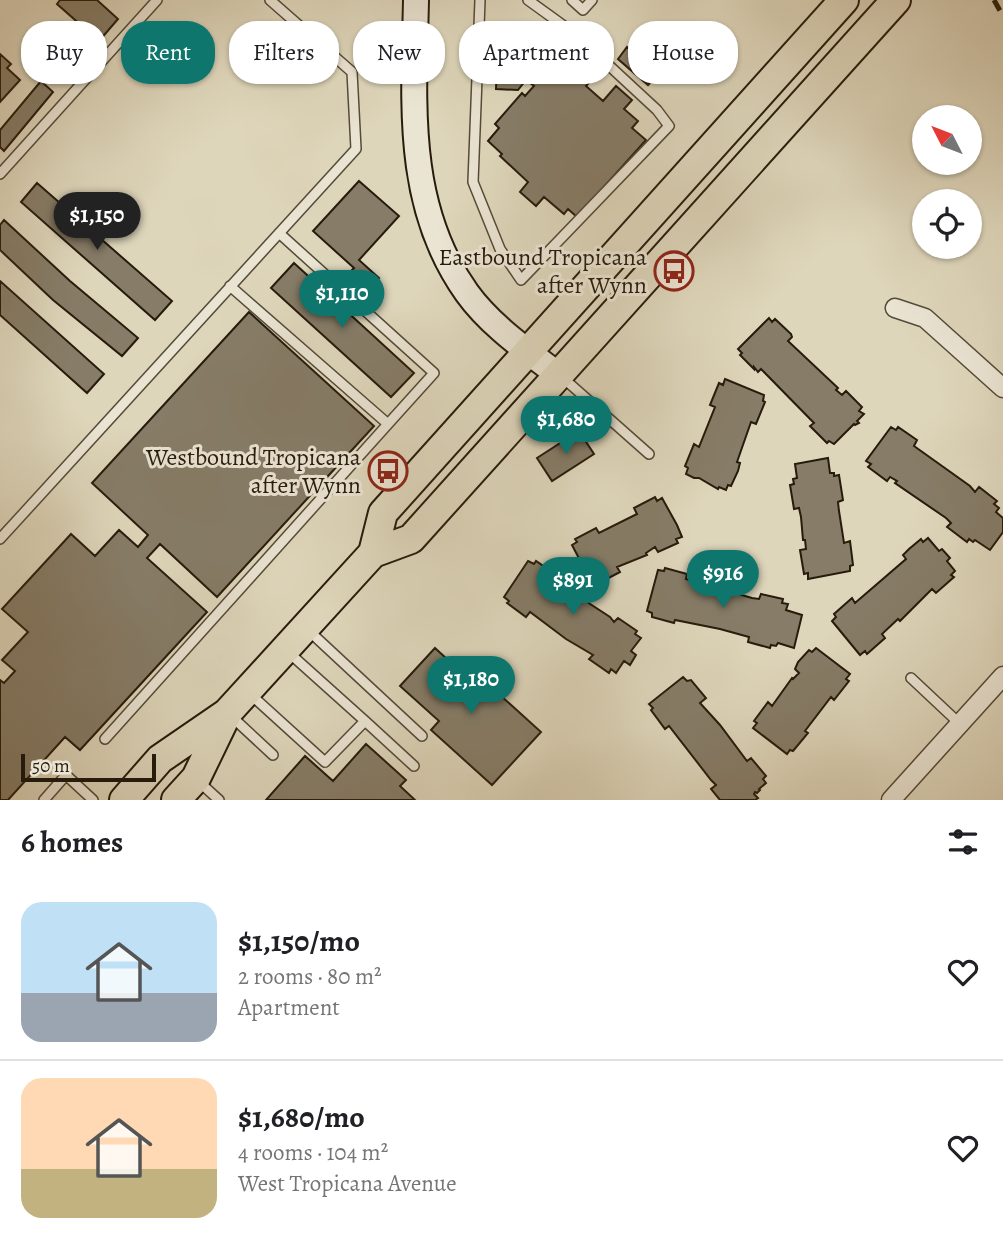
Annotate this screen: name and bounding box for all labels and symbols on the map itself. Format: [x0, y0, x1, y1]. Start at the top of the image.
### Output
north arrow [912, 105, 982, 175]
pin: $1,150 [40, 192, 154, 252]
place label: Eastbound Tropicana after Wynn [438, 241, 648, 301]
bus stop icon: Eastbound Tropicana after Wynn [653, 250, 695, 292]
pin: $1,110 [285, 270, 399, 330]
pin: $1,680 [509, 396, 623, 456]
place label: Westbound Tropicana after Wynn [145, 441, 362, 501]
bus stop icon: Westbound Tropicana after Wynn [367, 450, 409, 492]
pin: $916 [682, 550, 764, 610]
pin: $891 [532, 558, 614, 617]
pin: $1,180 [414, 656, 528, 716]
scale bar [21, 751, 156, 783]

